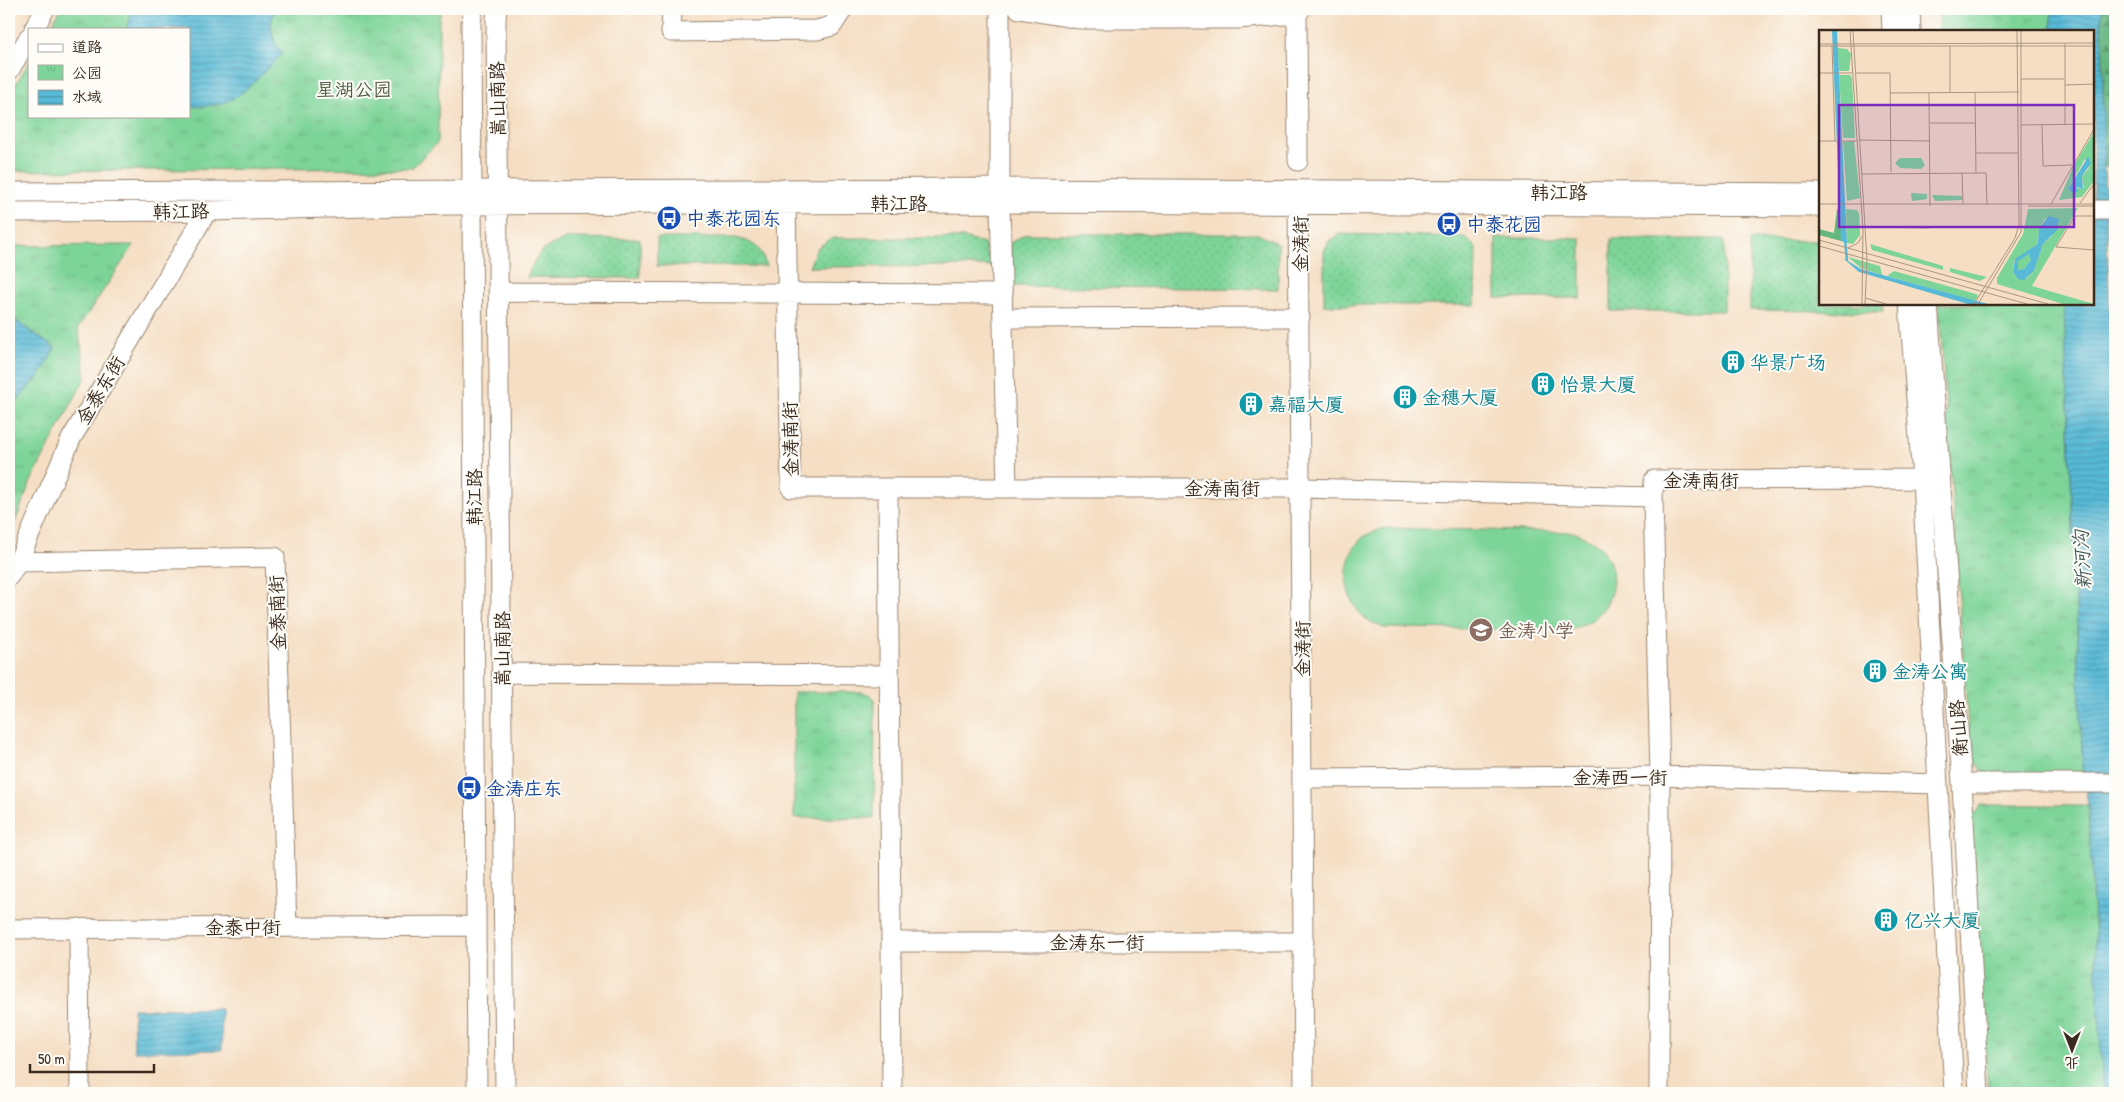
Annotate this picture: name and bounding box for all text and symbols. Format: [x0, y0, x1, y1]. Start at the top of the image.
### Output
legend [28, 28, 190, 118]
inset map [1819, 30, 2094, 305]
text: 道路 [72, 36, 102, 57]
street label: 嵩山南路 [483, 61, 511, 137]
text: 公园 [72, 62, 102, 83]
park label: 星湖公园 [316, 76, 392, 102]
text: 水域 [72, 86, 102, 107]
street label: 韩江路 [1530, 179, 1588, 205]
street label: 韩江路 [870, 190, 928, 216]
street label: 韩江路 [152, 198, 210, 224]
bus stop icon: 中泰花园东 [656, 205, 682, 231]
place label: 中泰花园东 [686, 205, 781, 231]
bus stop icon: 中泰花园 [1436, 211, 1462, 237]
place label: 中泰花园 [1466, 211, 1542, 237]
street label: 金涛街 [1287, 215, 1313, 273]
building icon: 华景广场 [1720, 349, 1746, 375]
place label: 华景广场 [1750, 349, 1826, 375]
street label: 金泰东街 [69, 351, 131, 429]
building icon: 怡景大厦 [1530, 371, 1556, 397]
place label: 怡景大厦 [1560, 371, 1636, 397]
building icon: 金穗大厦 [1392, 384, 1418, 410]
place label: 金穗大厦 [1422, 384, 1498, 410]
building icon: 嘉福大厦 [1238, 391, 1264, 417]
place label: 嘉福大厦 [1268, 391, 1344, 417]
street label: 金涛南街 [776, 401, 804, 477]
street label: 金涛南街 [1663, 467, 1739, 493]
street label: 韩江路 [461, 468, 487, 526]
street label: 金涛南街 [1184, 475, 1260, 501]
water label: 新河沟 [2066, 527, 2097, 591]
street label: 金泰南街 [263, 575, 291, 651]
street label: 嵩山南路 [489, 611, 515, 687]
school or university icon: 金涛小学 [1468, 617, 1494, 643]
place label: 金涛小学 [1498, 617, 1574, 643]
street label: 金涛街 [1289, 620, 1315, 678]
building icon: 金涛公寓 [1862, 658, 1888, 684]
place label: 金涛公寓 [1892, 658, 1968, 684]
street label: 衡山路 [1943, 699, 1973, 757]
street label: 金涛西一街 [1572, 764, 1668, 790]
bus stop icon: 金涛庄东 [456, 775, 482, 801]
place label: 金涛庄东 [486, 775, 562, 801]
building icon: 亿兴大厦 [1873, 907, 1899, 933]
place label: 亿兴大厦 [1904, 907, 1980, 933]
street label: 金泰中街 [205, 914, 281, 940]
street label: 金涛东一街 [1049, 929, 1145, 955]
north arrow [2046, 1024, 2096, 1074]
scale bar [30, 1042, 154, 1074]
text: 50 m [38, 1048, 65, 1069]
text: 北 [2065, 1054, 2079, 1073]

